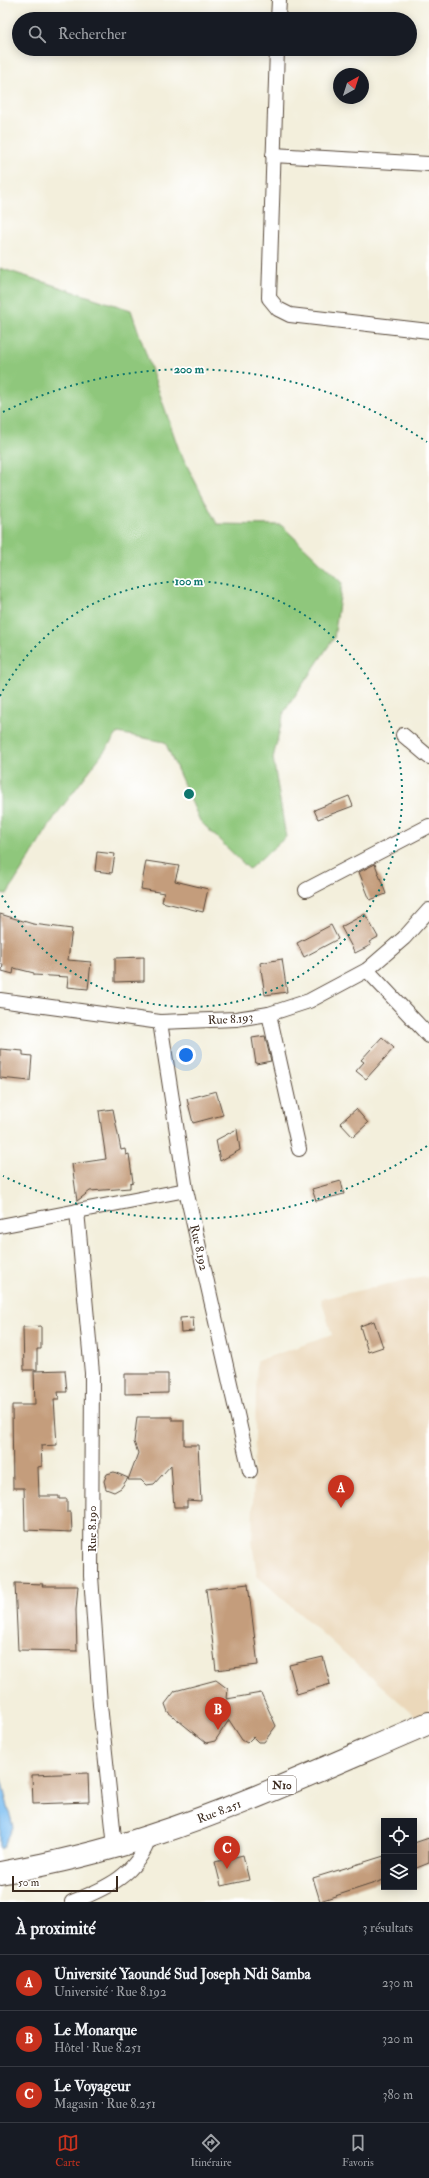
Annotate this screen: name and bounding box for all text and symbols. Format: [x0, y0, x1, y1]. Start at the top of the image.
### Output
search box [12, 12, 417, 56]
icon: search [26, 23, 48, 45]
text: Rechercher [58, 25, 126, 44]
north arrow [333, 68, 369, 104]
text: 200 m [174, 362, 205, 377]
text: 100 m [175, 574, 204, 589]
centre of rings [182, 787, 196, 801]
street label: Rue 8.193 [208, 1010, 254, 1028]
your location [176, 1045, 196, 1065]
street label: Rue 8.192 [186, 1223, 211, 1272]
pin: A [328, 1475, 354, 1508]
street label: Rue 8.190 [85, 1506, 100, 1552]
pin: B [205, 1697, 231, 1730]
road number: N10 [268, 1776, 296, 1794]
street label: Rue 8.251 [195, 1797, 243, 1827]
map controls [381, 1818, 417, 1890]
button: locate [381, 1818, 417, 1854]
pin: C [214, 1836, 240, 1869]
button: layers [381, 1854, 417, 1890]
scale bar [12, 1874, 118, 1893]
text: 50 m [18, 1876, 39, 1889]
text: À proximité [16, 1918, 96, 1939]
text: 3 résultats [362, 1920, 413, 1936]
text: Université Yaoundé Sud Joseph Ndi Samba [54, 1965, 311, 1984]
text: A [25, 1975, 33, 1991]
text: 230 m [382, 1975, 413, 1991]
text: Université · Rue 8.192 [54, 1984, 167, 2000]
text: Le Monarque [54, 2021, 137, 2040]
text: B [25, 2031, 33, 2047]
text: 320 m [382, 2031, 413, 2047]
text: Hôtel · Rue 8.251 [54, 2040, 141, 2056]
text: Le Voyageur [54, 2077, 131, 2096]
text: C [24, 2087, 34, 2103]
text: 380 m [382, 2087, 413, 2103]
text: Magasin · Rue 8.251 [54, 2096, 156, 2112]
tab: Carte [55, 2132, 80, 2169]
tab: Itinéraire [190, 2132, 232, 2169]
tab: Favoris [342, 2132, 374, 2169]

